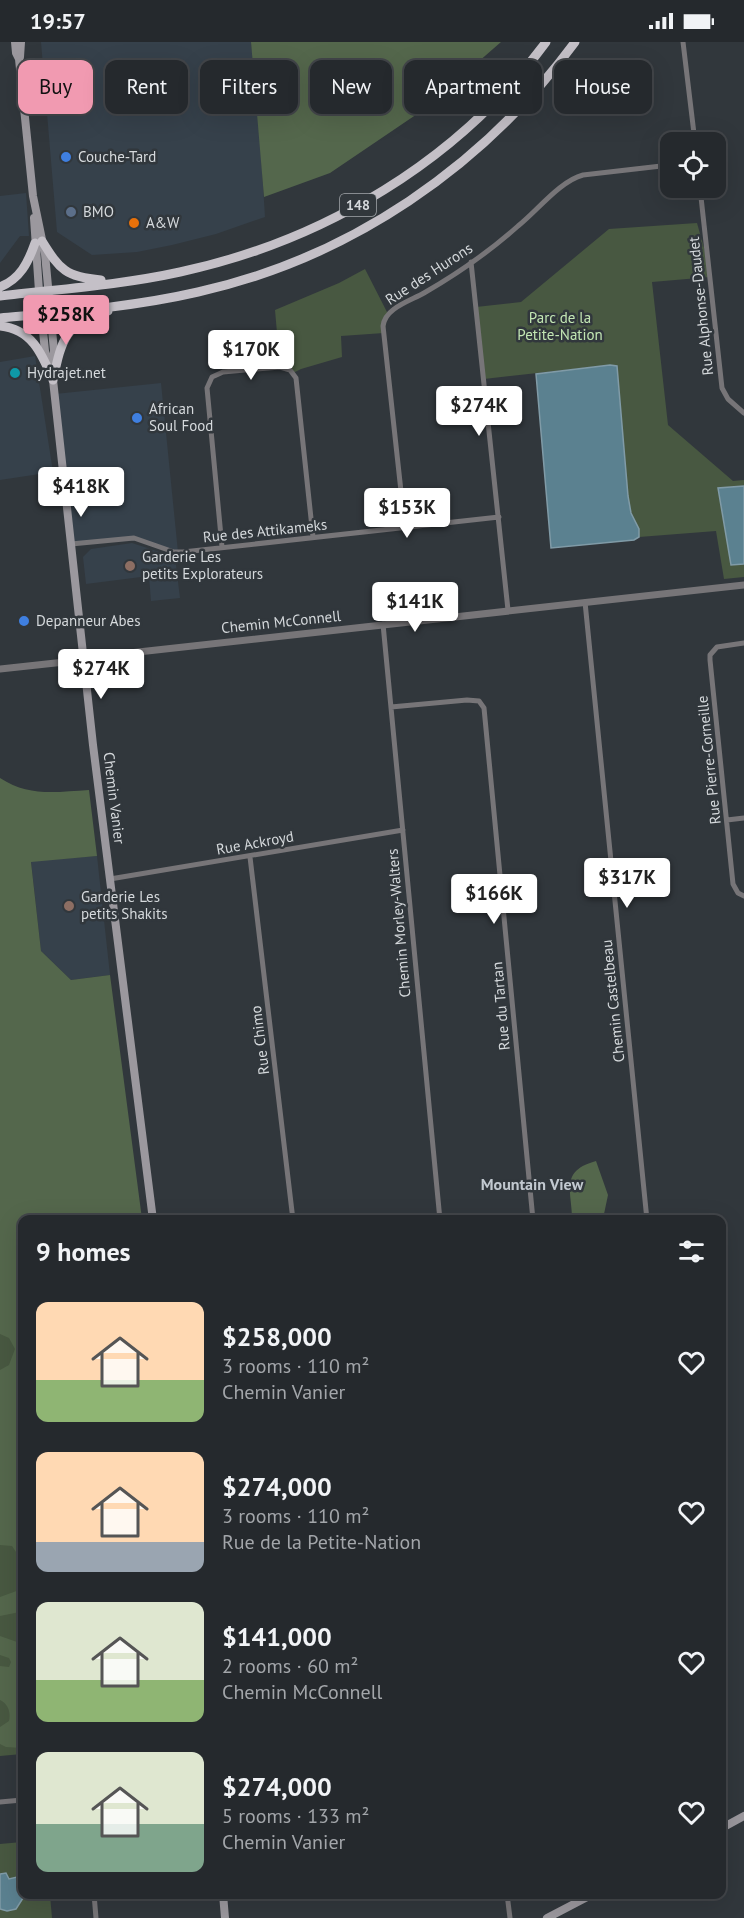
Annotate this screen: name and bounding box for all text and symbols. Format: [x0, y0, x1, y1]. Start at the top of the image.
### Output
text: 19:57 [30, 7, 86, 35]
chip: Buy [18, 60, 93, 114]
chip: Rent [105, 60, 188, 114]
chip: Filters [200, 60, 298, 114]
chip: New [310, 60, 392, 114]
chip: Apartment [404, 60, 542, 114]
chip: House [554, 60, 652, 114]
map controls [660, 132, 726, 198]
button: locate [660, 132, 726, 198]
place label: Couche-Tard [78, 147, 156, 166]
marker: Couche-Tard [59, 150, 73, 164]
road number: 148 [340, 194, 376, 216]
place label: BMO [83, 202, 114, 221]
marker: BMO [64, 205, 78, 219]
place label: A&W [146, 213, 180, 232]
marker: A&W [127, 216, 141, 230]
street label: Rue Alphonse-Daudet [684, 236, 717, 376]
street label: Rue des Hurons [381, 238, 476, 309]
pin: $258K [24, 295, 108, 346]
text: $258K [37, 301, 95, 327]
park label: Parc de la Petite-Nation [517, 308, 603, 344]
pin: $170K [209, 330, 293, 381]
text: $170K [222, 336, 280, 362]
place label: Hydrajet.net [27, 363, 106, 382]
marker: Hydrajet.net [8, 366, 22, 380]
pin: $274K [437, 386, 521, 437]
text: $274K [450, 392, 508, 418]
place label: African Soul Food [149, 399, 213, 435]
marker: African Soul Food [130, 411, 144, 425]
pin: $418K [39, 467, 123, 518]
text: $418K [52, 473, 110, 499]
pin: $153K [365, 488, 449, 539]
text: $153K [378, 494, 436, 520]
street label: Rue des Attikameks [202, 515, 328, 546]
place label: Garderie Les petits Explorateurs [142, 547, 263, 583]
marker: Garderie Les petits Explorateurs [123, 559, 137, 573]
pin: $141K [373, 582, 457, 633]
text: $141K [386, 588, 444, 614]
street label: Chemin McConnell [220, 606, 342, 637]
place label: Depanneur Abes [36, 611, 141, 630]
marker: Depanneur Abes [17, 614, 31, 628]
pin: $274K [59, 649, 143, 700]
text: $274K [72, 655, 130, 681]
street label: Rue Pierre-Corneille [692, 695, 725, 825]
street label: Chemin Vanier [99, 751, 130, 845]
street label: Rue Ackroyd [215, 826, 295, 859]
street label: Chemin Morley-Walters [383, 848, 414, 998]
pin: $317K [585, 858, 669, 909]
text: $317K [598, 864, 656, 890]
pin: $166K [452, 874, 536, 925]
text: $166K [465, 880, 523, 906]
place label: Garderie Les petits Shakits [81, 887, 167, 923]
marker: Garderie Les petits Shakits [62, 899, 76, 913]
street label: Chemin Castelbeau [597, 939, 628, 1063]
street label: Rue du Tartan [487, 961, 514, 1051]
street label: Rue Chimo [246, 1004, 273, 1076]
district label: Mountain View [481, 1174, 584, 1194]
text: 9 homes [36, 1235, 131, 1268]
icon: filters [675, 1235, 708, 1268]
text: $258,000 [222, 1320, 332, 1353]
icon: home [84, 1326, 156, 1398]
icon: heart [675, 1346, 708, 1379]
text: 3 rooms · 110 m² [222, 1353, 369, 1379]
text: Chemin Vanier [222, 1379, 345, 1405]
text: $274,000 [222, 1470, 332, 1503]
icon: home [84, 1476, 156, 1548]
icon: heart [675, 1496, 708, 1529]
text: 3 rooms · 110 m² [222, 1503, 369, 1529]
text: Rue de la Petite-Nation [222, 1529, 421, 1555]
text: $141,000 [222, 1620, 332, 1653]
icon: home [84, 1626, 156, 1698]
icon: heart [675, 1646, 708, 1679]
text: 2 rooms · 60 m² [222, 1653, 358, 1679]
text: Chemin McConnell [222, 1679, 382, 1705]
text: $274,000 [222, 1770, 332, 1803]
icon: home [84, 1776, 156, 1848]
icon: heart [675, 1796, 708, 1829]
text: 5 rooms · 133 m² [222, 1803, 369, 1829]
text: Chemin Vanier [222, 1829, 345, 1855]

